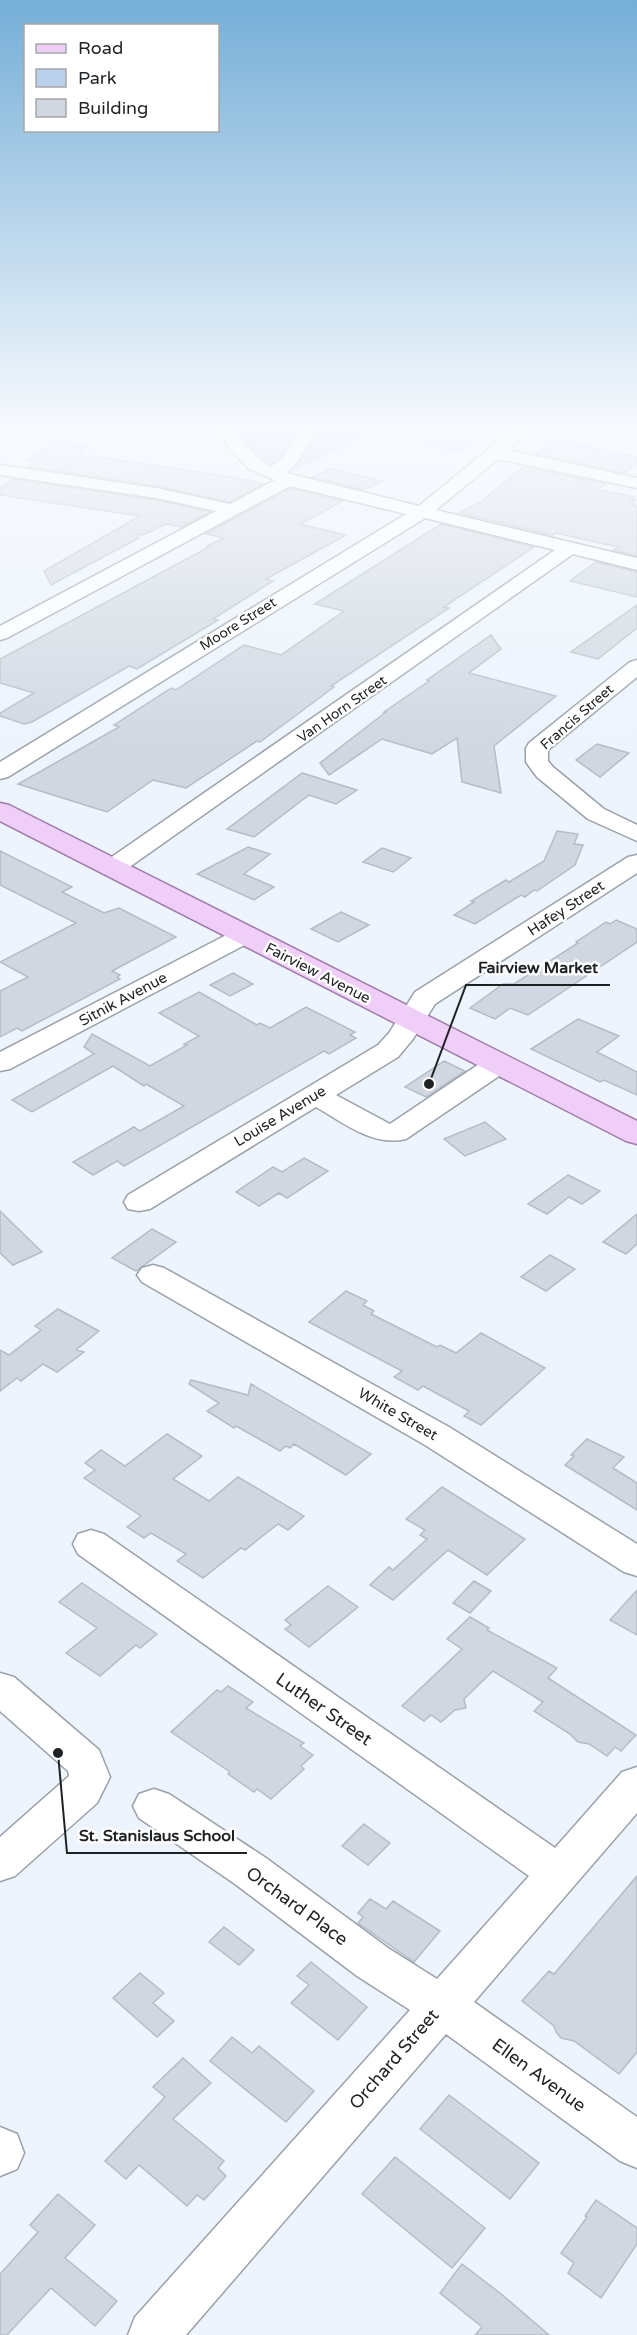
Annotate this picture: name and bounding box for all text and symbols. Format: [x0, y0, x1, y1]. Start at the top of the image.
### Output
legend [24, 24, 219, 132]
text: Road [78, 37, 123, 59]
text: Park [78, 67, 117, 89]
text: Building [78, 97, 148, 119]
street label: Moore Street [197, 593, 280, 654]
street label: Van Horn Street [294, 671, 391, 746]
street label: Francis Street [537, 680, 617, 753]
street label: Hafey Street [524, 876, 608, 940]
street label: Fairview Avenue [262, 939, 374, 1007]
callout: Fairview Market [466, 951, 610, 985]
text: Fairview Market [478, 958, 599, 978]
street label: Sitnik Avenue [76, 968, 170, 1030]
street label: Louise Avenue [231, 1082, 329, 1150]
street label: White Street [355, 1384, 441, 1444]
street label: Luther Street [272, 1668, 376, 1750]
callout: St. Stanislaus School [67, 1819, 247, 1853]
text: St. Stanislaus School [79, 1826, 235, 1846]
street label: Orchard Place [242, 1862, 352, 1950]
street label: Orchard Street [344, 2004, 444, 2114]
street label: Ellen Avenue [488, 2034, 590, 2116]

